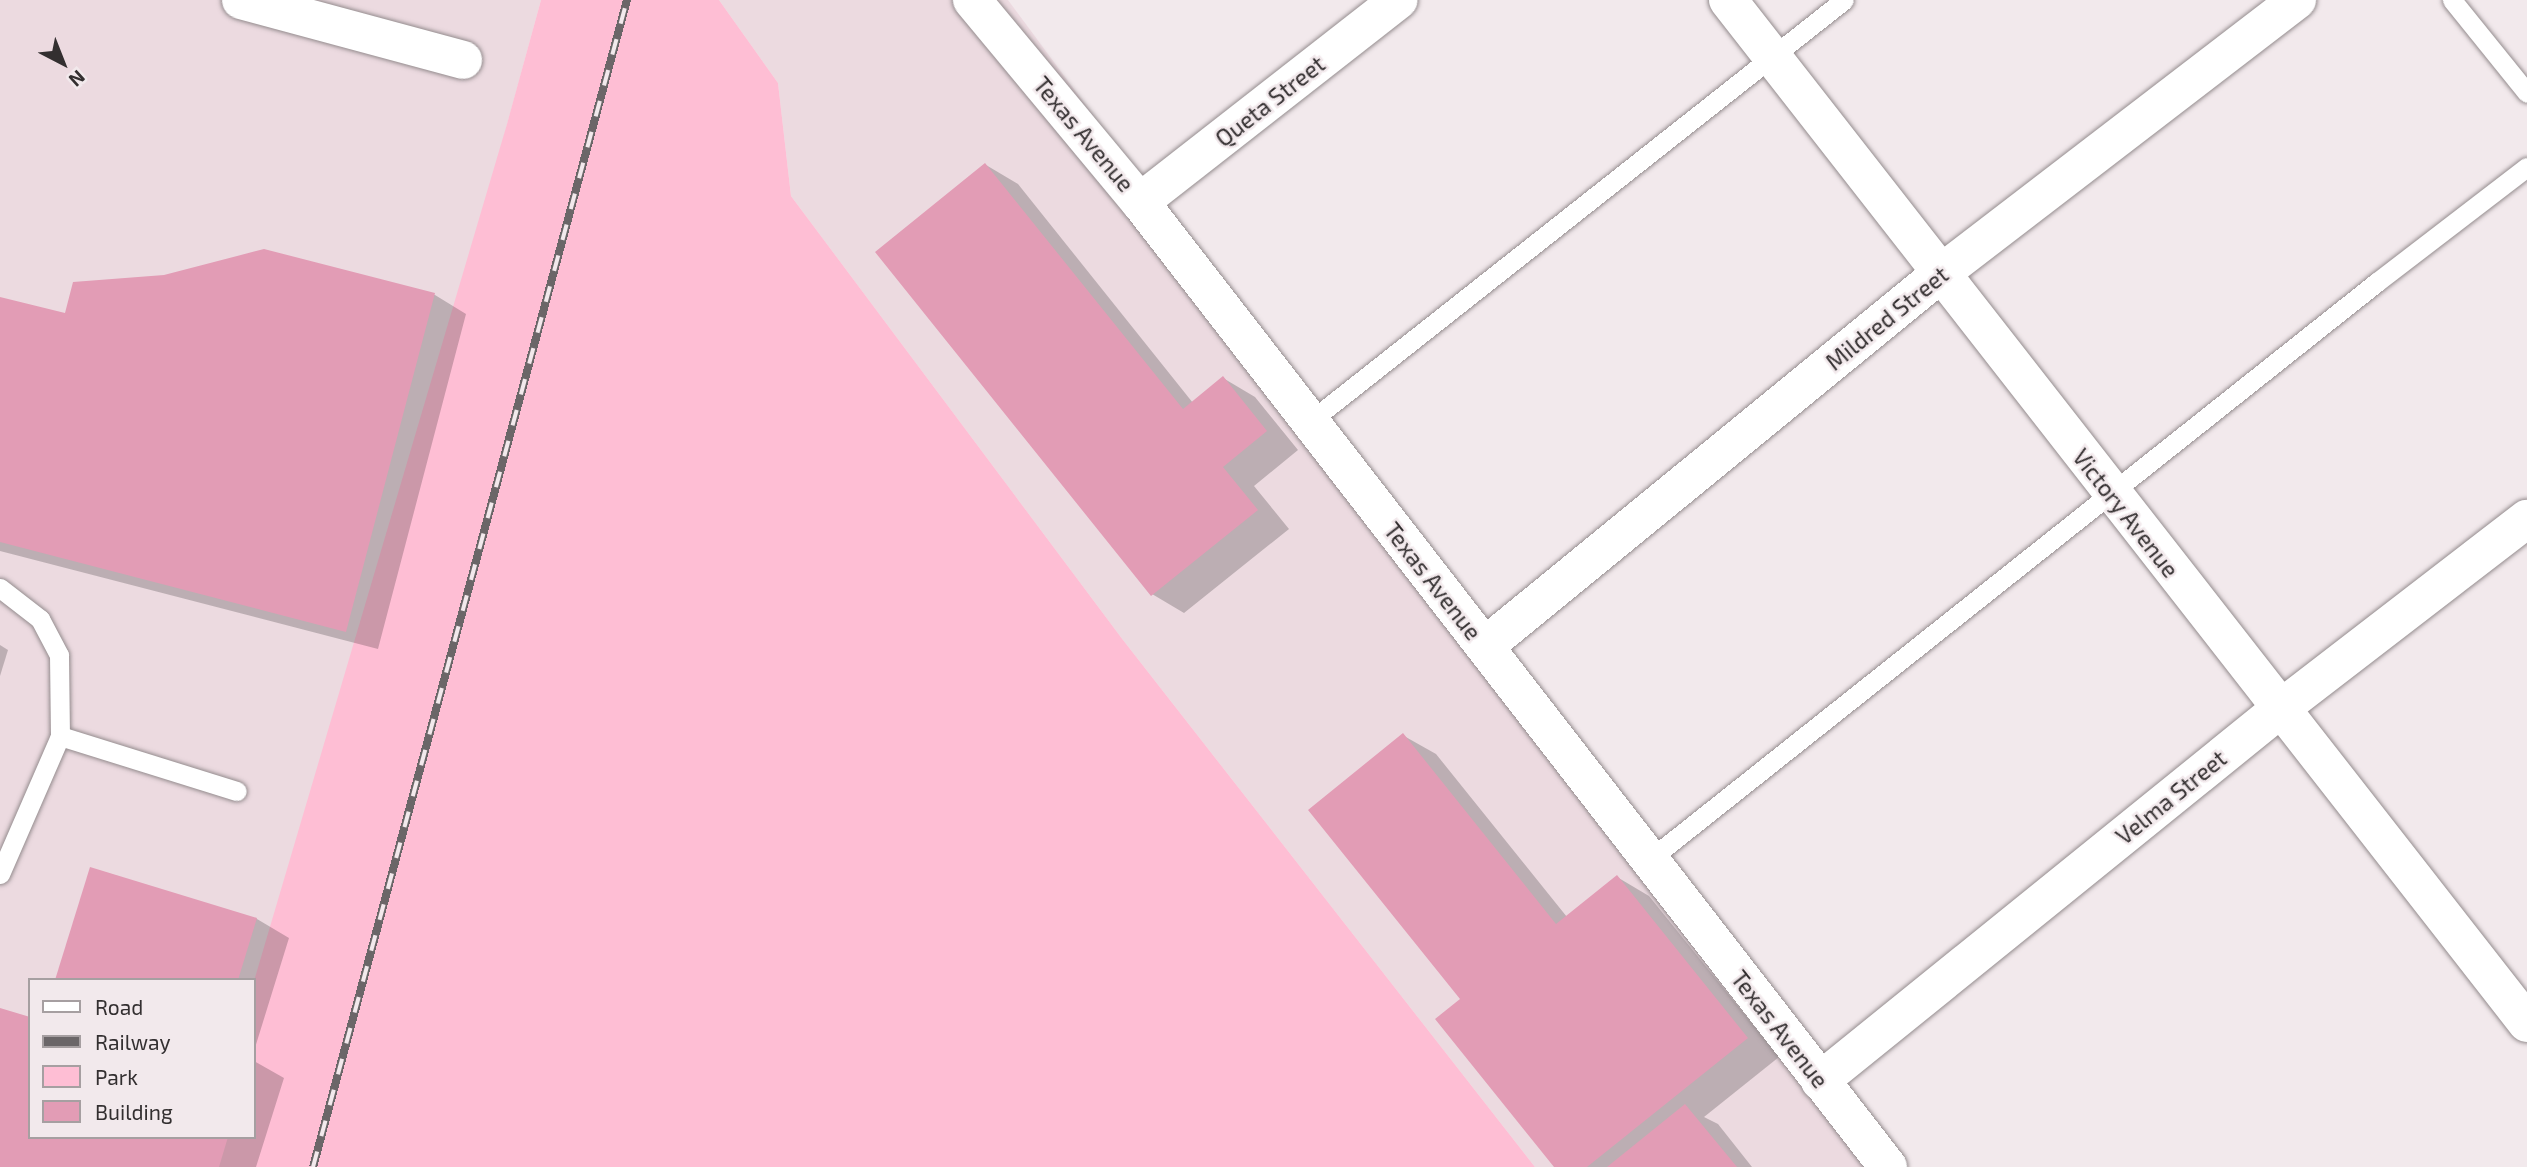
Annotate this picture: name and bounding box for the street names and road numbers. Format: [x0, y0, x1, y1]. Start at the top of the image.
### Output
street label: Queta Street [1210, 50, 1330, 152]
street label: Texas Avenue [1028, 71, 1140, 197]
street label: Mildred Street [1820, 260, 1954, 376]
street label: Victory Avenue [2067, 443, 2185, 583]
street label: Texas Avenue [1378, 517, 1488, 645]
street label: Velma Street [2110, 744, 2232, 850]
street label: Texas Avenue [1725, 965, 1835, 1093]

